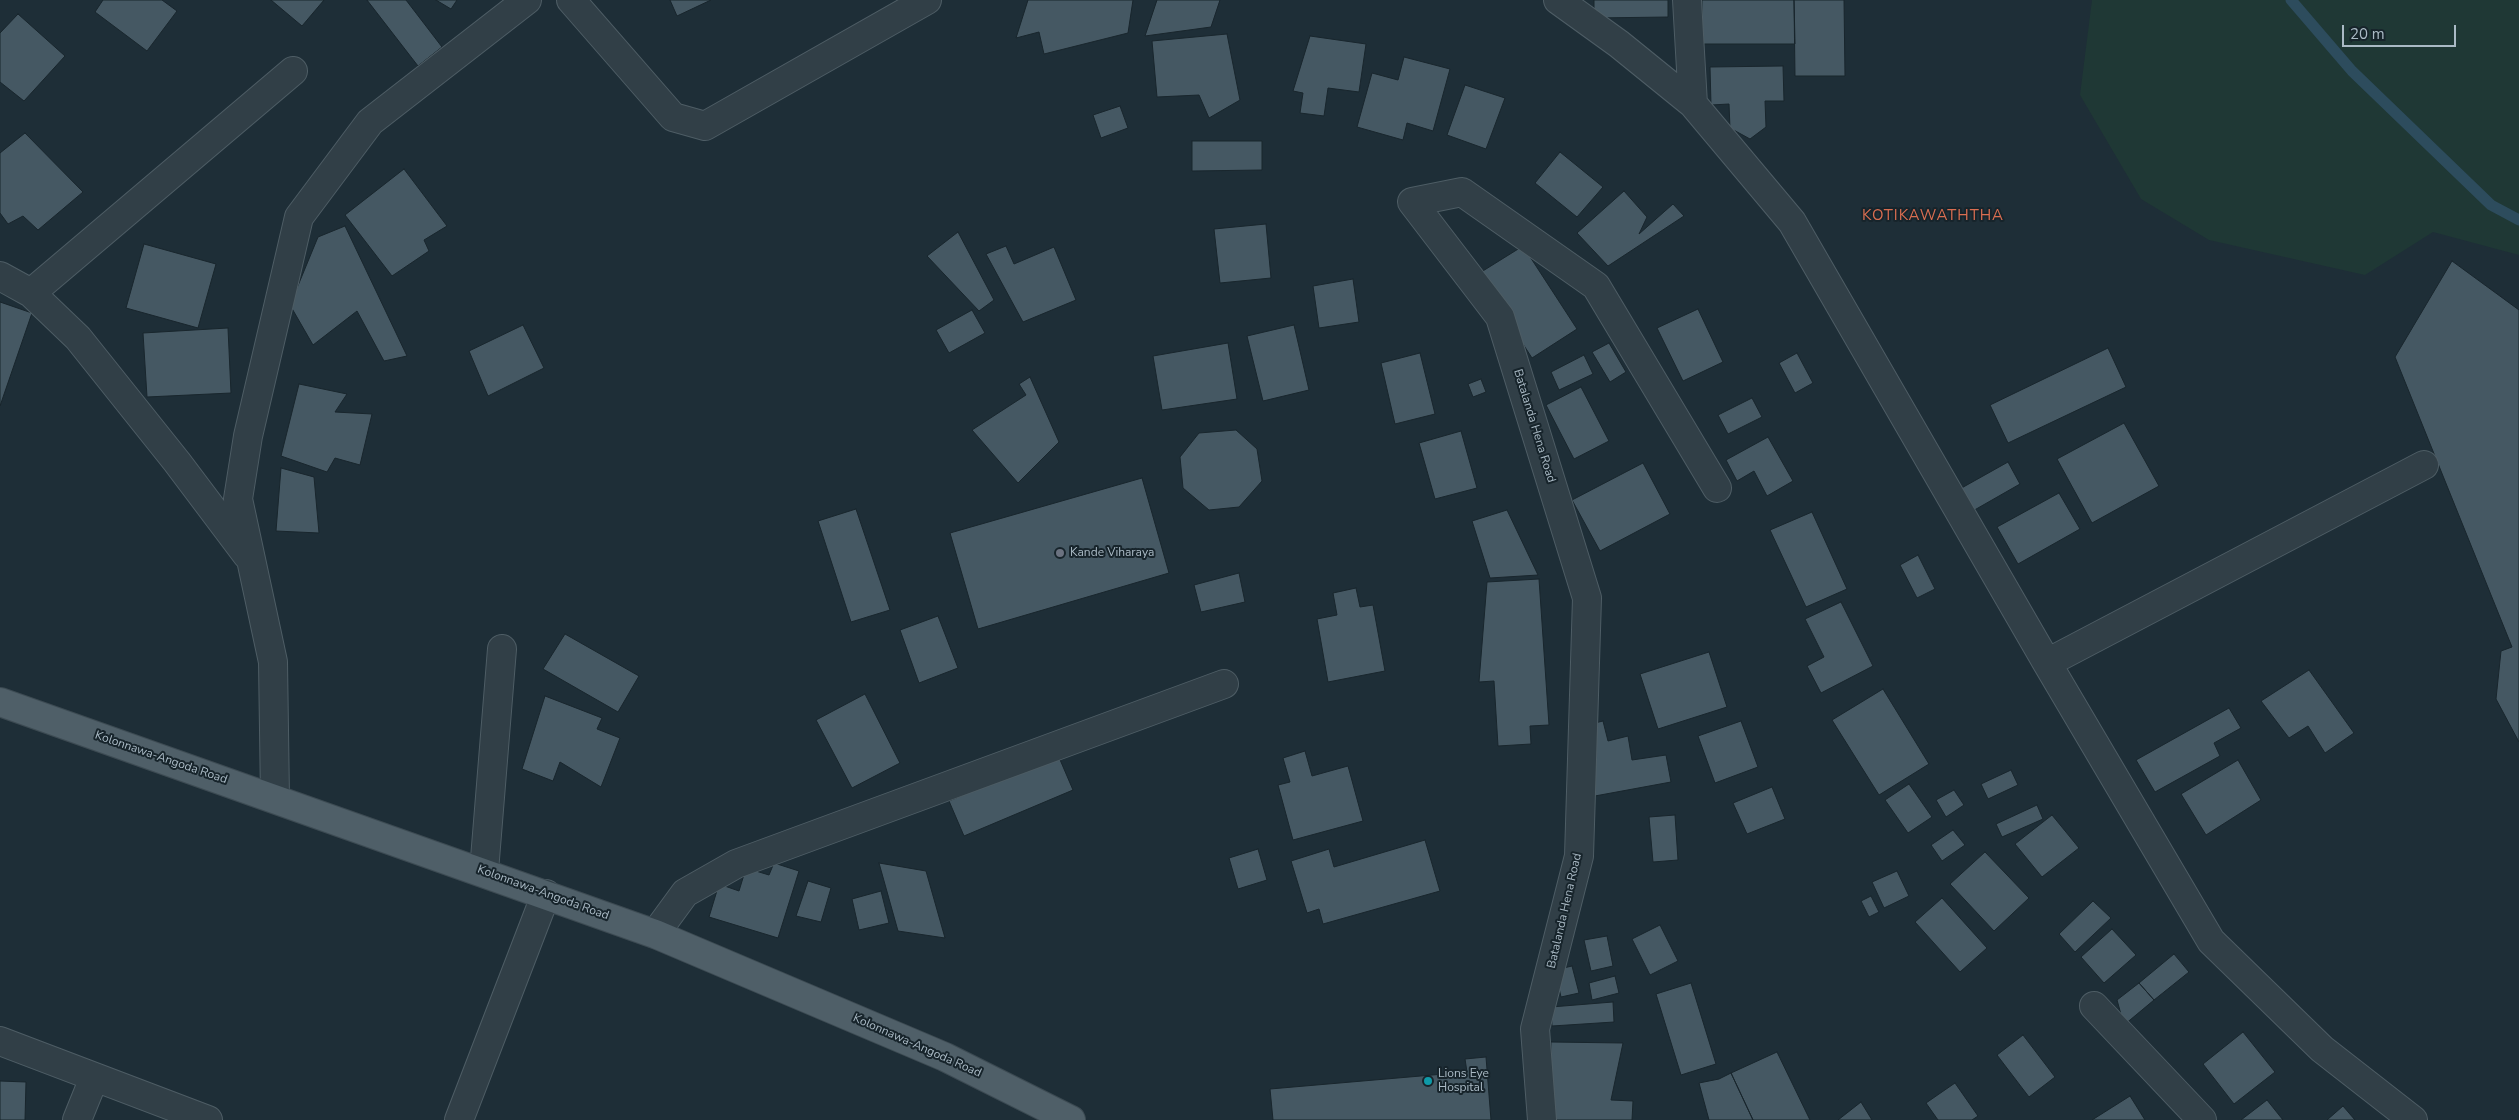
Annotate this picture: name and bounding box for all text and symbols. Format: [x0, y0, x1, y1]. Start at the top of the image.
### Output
scale bar [2344, 15, 2458, 47]
text: 20 m [2350, 24, 2385, 44]
district label: KOTIKAWATHTHA [1860, 207, 2006, 225]
street label: Batalanda Hena Road [1510, 368, 1558, 484]
place label: Kande Viharaya [1070, 546, 1154, 560]
marker: Kande Viharaya [1054, 547, 1066, 559]
street label: Kolonnawa-Angoda Road [93, 729, 229, 787]
street label: Batalanda Hena Road [1545, 852, 1585, 970]
street label: Kolonnawa-Angoda Road [475, 862, 611, 924]
street label: Kolonnawa-Angoda Road [851, 1011, 983, 1081]
place label: Lions Eye Hospital [1438, 1067, 1489, 1095]
marker: Lions Eye Hospital [1422, 1075, 1434, 1087]

